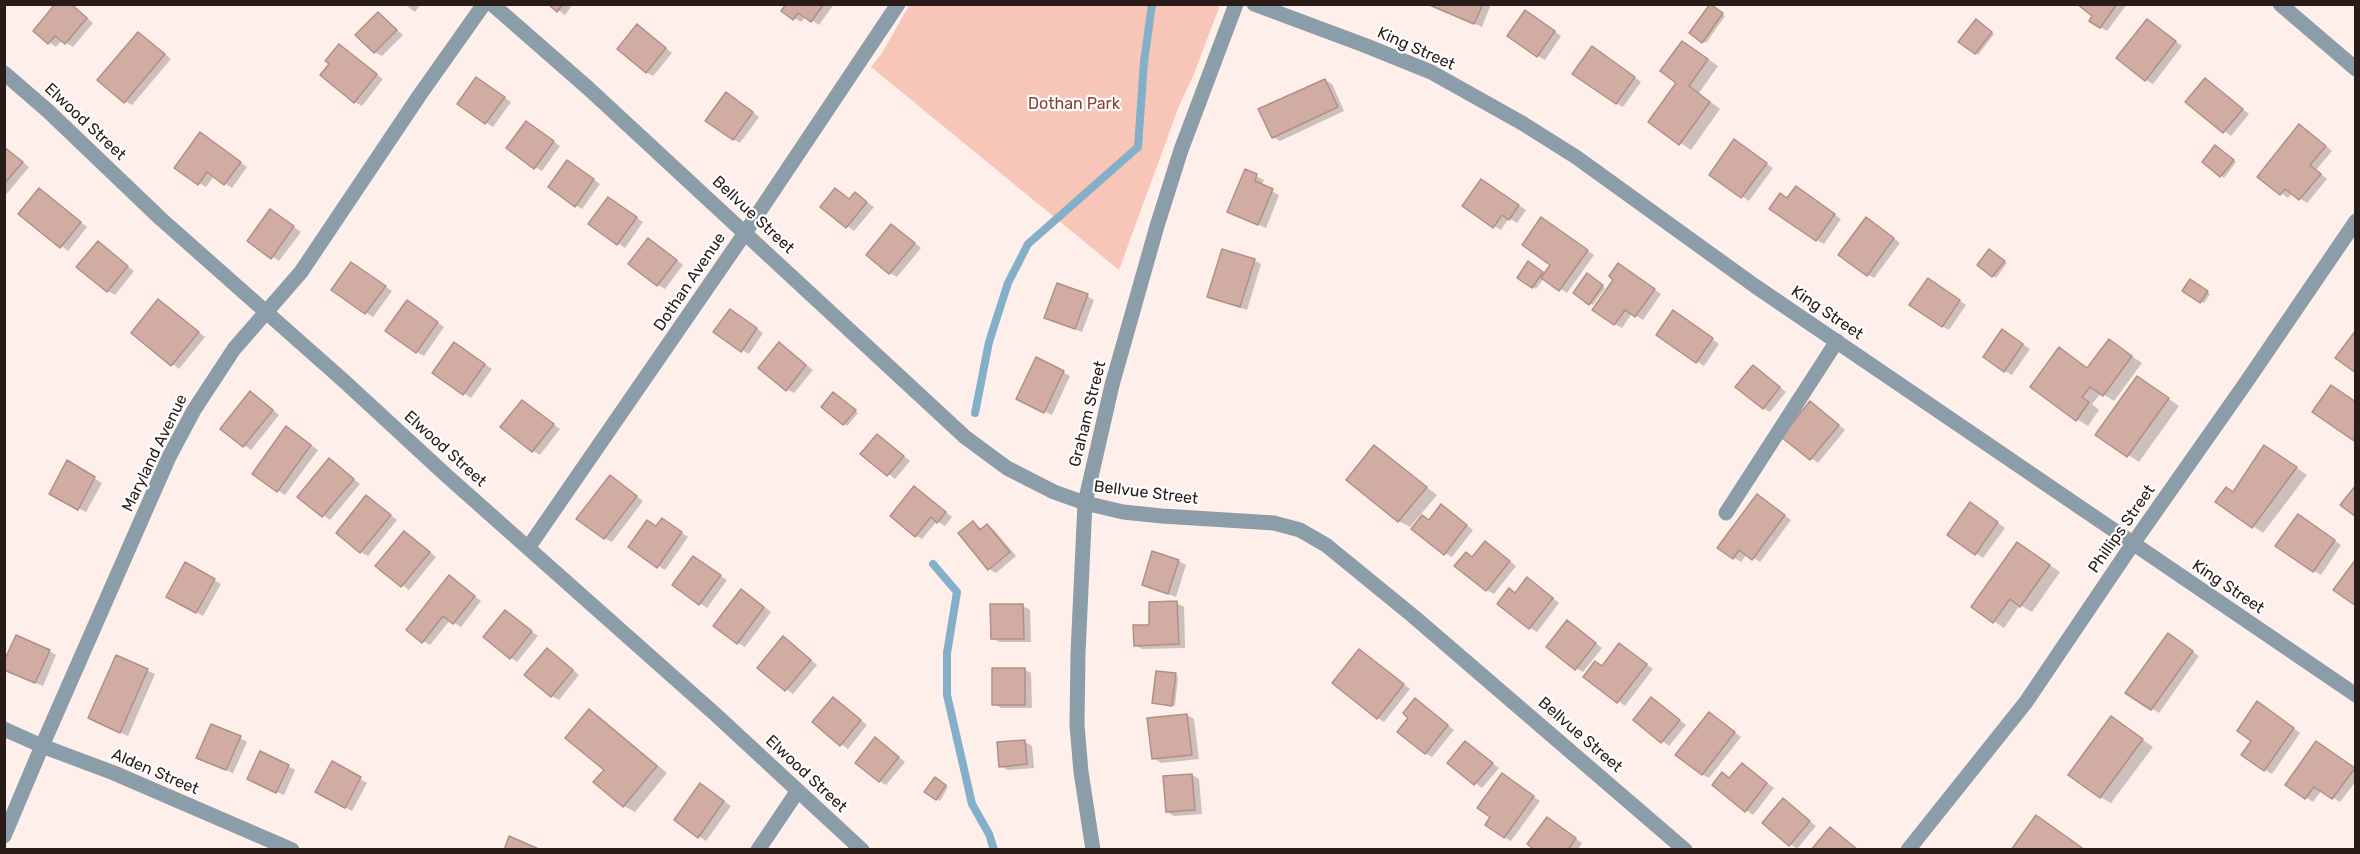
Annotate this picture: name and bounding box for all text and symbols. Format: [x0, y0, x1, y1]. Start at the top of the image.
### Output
street label: King Street [1374, 23, 1458, 75]
street label: Elwood Street [40, 79, 130, 165]
park label: Dothan Park [1028, 94, 1120, 114]
street label: Bellvue Street [708, 172, 798, 258]
street label: Dothan Avenue [650, 229, 730, 335]
street label: King Street [1787, 282, 1867, 344]
street label: Graham Street [1066, 359, 1110, 469]
street label: Maryland Avenue [118, 391, 192, 515]
street label: Elwood Street [400, 407, 490, 491]
street label: Bellvue Street [1093, 477, 1199, 509]
street label: Phillips Street [2084, 481, 2160, 577]
street label: King Street [2188, 556, 2268, 618]
street label: Bellvue Street [1534, 693, 1626, 777]
street label: Elwood Street [761, 731, 851, 817]
street label: Alden Street [108, 745, 202, 799]

